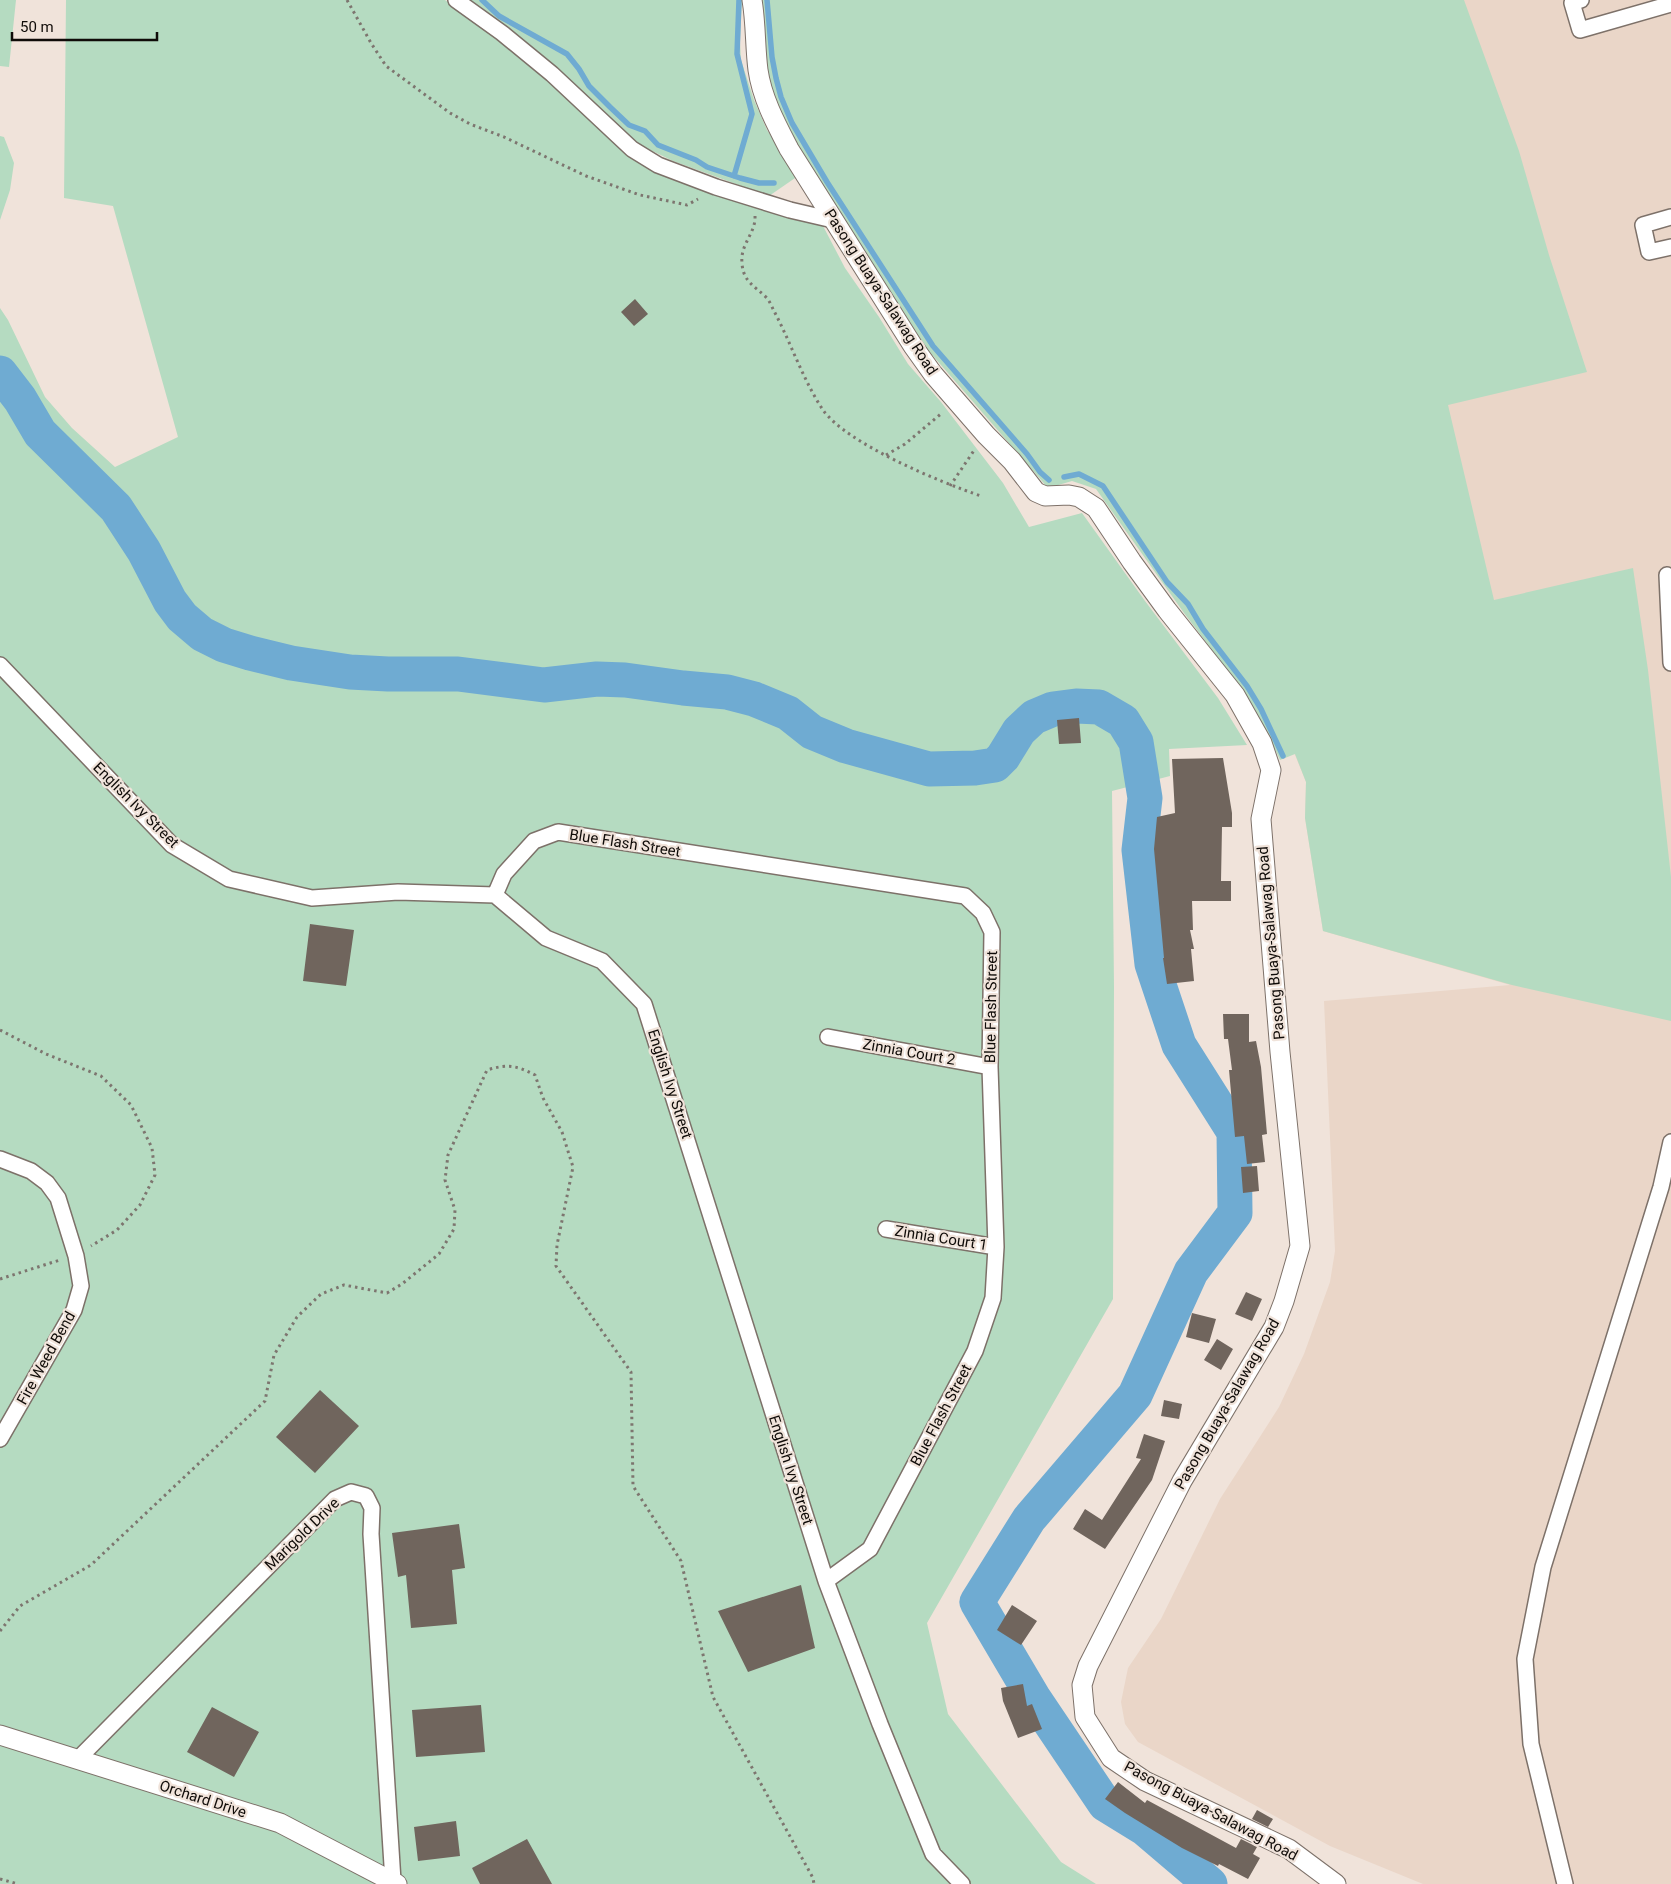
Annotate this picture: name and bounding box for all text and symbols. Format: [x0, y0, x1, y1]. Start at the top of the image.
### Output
scale bar [12, 10, 158, 42]
text: 50 m [20, 18, 54, 36]
street label: Pasong Buaya-Salawag Road [821, 206, 941, 378]
street label: English Ivy Street [89, 758, 183, 852]
street label: Blue Flash Street [568, 825, 682, 861]
street label: Pasong Buaya-Salawag Road [1254, 846, 1288, 1040]
street label: Blue Flash Street [981, 951, 1001, 1063]
street label: English Ivy Street [644, 1027, 696, 1141]
street label: Zinnia Court 2 [861, 1035, 957, 1069]
street label: Zinnia Court 1 [893, 1222, 989, 1254]
street label: Fire Weed Bend [13, 1308, 79, 1408]
street label: Pasong Buaya-Salawag Road [1171, 1315, 1283, 1493]
street label: Blue Flash Street [907, 1361, 975, 1469]
street label: English Ivy Street [765, 1413, 817, 1527]
street label: Marigold Drive [261, 1494, 343, 1574]
street label: Pasong Buaya-Salawag Road [1121, 1757, 1301, 1865]
street label: Orchard Drive [157, 1776, 249, 1822]

